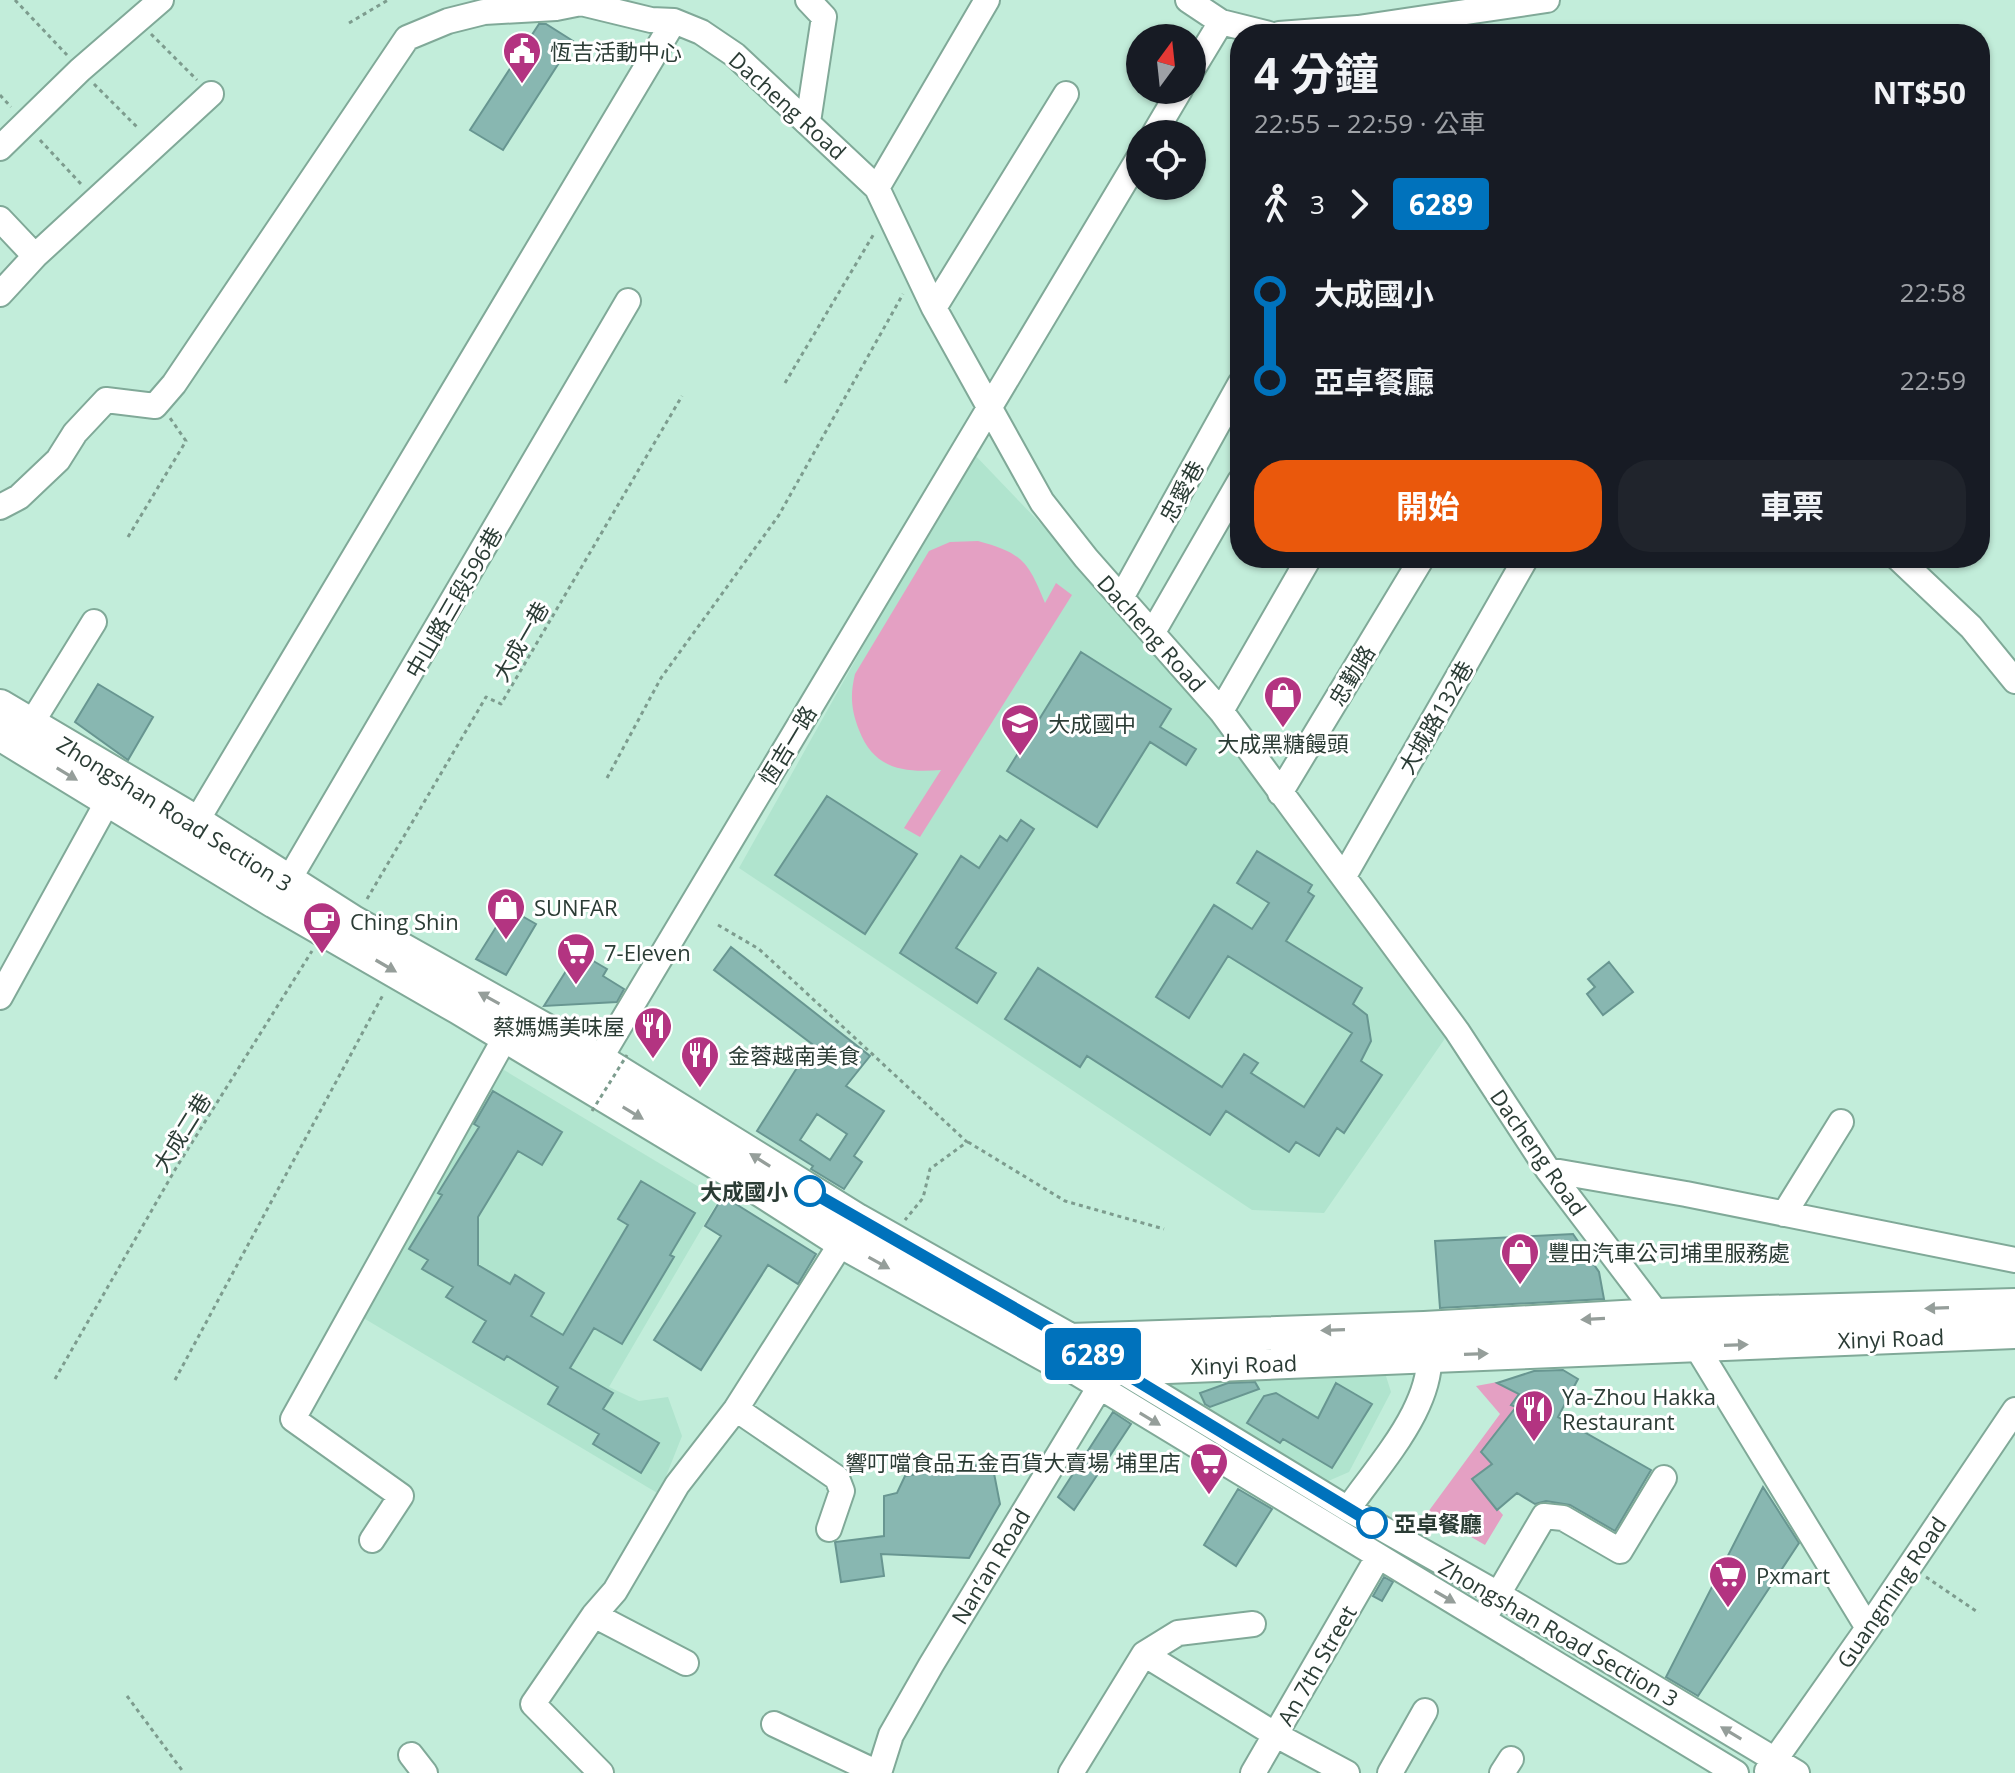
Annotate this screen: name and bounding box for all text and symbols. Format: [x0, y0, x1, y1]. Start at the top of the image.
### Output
north arrow [1126, 24, 1206, 104]
map controls [1126, 24, 1206, 200]
public building icon: 恆吉活動中心 [501, 30, 543, 85]
place label: 恆吉活動中心 [550, 36, 682, 66]
text: 4 分鐘 [1254, 43, 1379, 103]
street label: Dacheng Road [723, 44, 853, 166]
text: NT$50 [1873, 72, 1966, 113]
text: 22:55 – 22:59 · 公車 [1254, 105, 1485, 141]
button: locate [1126, 120, 1206, 200]
icon: walk [1254, 182, 1298, 226]
icon: forward [1337, 182, 1381, 226]
text: 6289 [1409, 185, 1473, 223]
text: 3 [1310, 186, 1325, 222]
text: 大成國小 [1314, 273, 1434, 314]
text: 22:58 [1900, 274, 1966, 310]
text: 亞卓餐廳 [1314, 361, 1434, 402]
text: 22:59 [1900, 362, 1966, 398]
street label: 忠愛巷 [1152, 455, 1210, 527]
button: 開始 [1254, 460, 1602, 552]
button: 車票 [1618, 460, 1966, 552]
street label: 中山路三段596巷 [398, 521, 508, 683]
street label: Dacheng Road [1091, 568, 1213, 698]
street label: 大成一巷 [485, 595, 555, 687]
street label: 忠勤路 [1321, 639, 1381, 711]
street label: 大城路132巷 [1391, 655, 1479, 779]
shop icon: 大成黑糖饅頭 [1262, 674, 1304, 729]
street label: 恆吉一路 [751, 700, 823, 790]
school or university icon: 大成國中 [999, 702, 1041, 757]
place label: 大成國中 [1048, 708, 1136, 738]
street label: Zhongshan Road Section 3 [52, 728, 298, 898]
place label: 大成黑糖饅頭 [1217, 728, 1349, 758]
one-way arrow [56, 767, 78, 781]
shop icon: SUNFAR [485, 886, 527, 941]
place label: SUNFAR [534, 892, 618, 922]
cafe icon: Ching Shin [301, 900, 343, 955]
place label: Ching Shin [350, 906, 459, 936]
supermarket icon: 7-Eleven [555, 931, 597, 986]
place label: 7-Eleven [604, 937, 691, 967]
one-way arrow [375, 959, 397, 973]
one-way arrow [477, 991, 500, 1005]
restaurant icon: 蔡媽媽美味屋 [632, 1005, 674, 1060]
place label: 蔡媽媽美味屋 [493, 1011, 625, 1041]
restaurant icon: 金蓉越南美食 [679, 1034, 721, 1089]
place label: 金蓉越南美食 [728, 1040, 860, 1070]
street label: Dacheng Road [1484, 1083, 1594, 1221]
street label: 大成二巷 [145, 1087, 217, 1177]
one-way arrow [622, 1106, 644, 1120]
one-way arrow [749, 1154, 771, 1168]
place label: 大成國小 [700, 1176, 788, 1206]
marker: 大成國小 [795, 1176, 825, 1206]
shop icon: 豐田汽車公司埔里服務處 [1499, 1231, 1541, 1286]
place label: 豐田汽車公司埔里服務處 [1548, 1237, 1790, 1267]
one-way arrow [868, 1256, 891, 1269]
one-way arrow [1924, 1301, 1949, 1314]
one-way arrow [1580, 1312, 1605, 1325]
street label: Xinyi Road [1837, 1321, 1945, 1355]
one-way arrow [1320, 1324, 1346, 1337]
line badge: 6289 [1037, 1328, 1149, 1380]
text: 6289 [1061, 1335, 1125, 1373]
one-way arrow [1724, 1338, 1749, 1351]
street label: Xinyi Road [1190, 1347, 1298, 1381]
one-way arrow [1464, 1348, 1489, 1361]
place label: Ya-Zhou Hakka Restaurant [1562, 1381, 1716, 1436]
restaurant icon: Ya-Zhou Hakka Restaurant [1513, 1388, 1555, 1443]
one-way arrow [1139, 1412, 1161, 1426]
supermarket icon: 響叮噹食品五金百貨大賣場 埔里店 [1188, 1441, 1230, 1496]
place label: 響叮噹食品五金百貨大賣場 埔里店 [845, 1447, 1181, 1477]
street label: Nan’an Road [944, 1503, 1036, 1629]
marker: 亞卓餐廳 [1357, 1508, 1387, 1538]
place label: 亞卓餐廳 [1394, 1508, 1482, 1538]
street label: Guangming Road [1829, 1510, 1953, 1674]
street label: Zhongshan Road Section 3 [1434, 1551, 1684, 1713]
supermarket icon: Pxmart [1707, 1554, 1749, 1609]
place label: Pxmart [1756, 1560, 1830, 1590]
one-way arrow [1434, 1590, 1456, 1604]
street label: An 7th Street [1269, 1599, 1363, 1731]
one-way arrow [1720, 1726, 1742, 1740]

